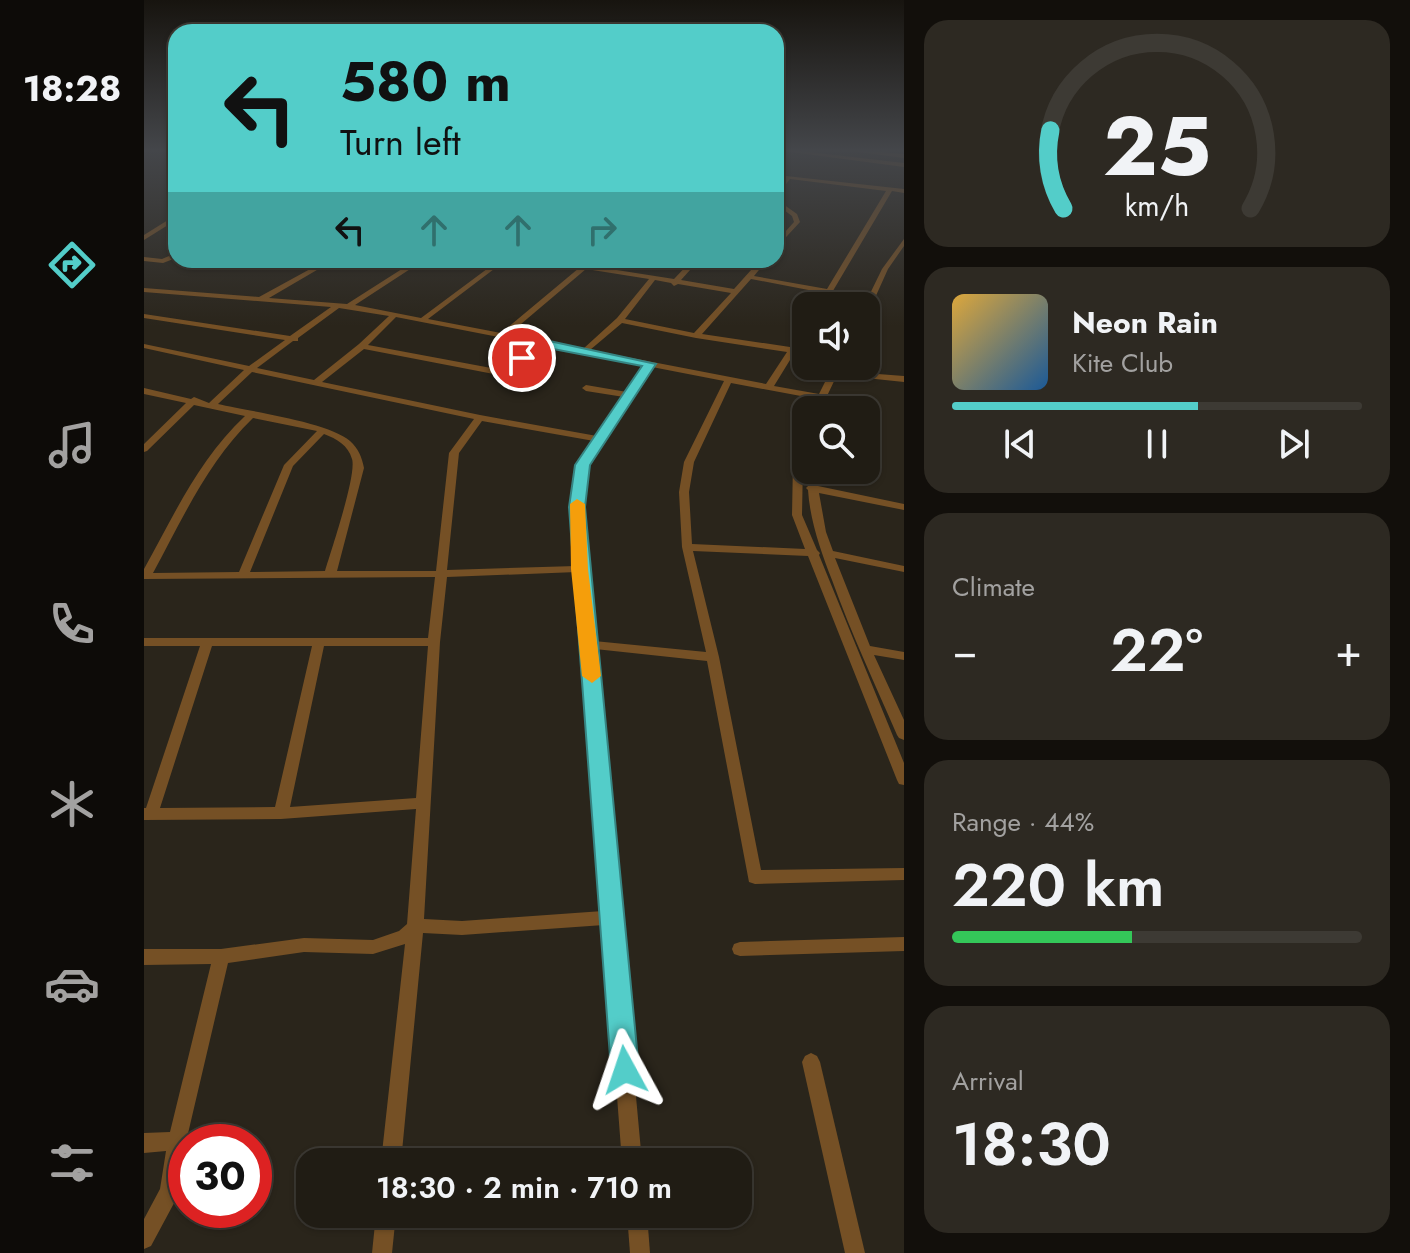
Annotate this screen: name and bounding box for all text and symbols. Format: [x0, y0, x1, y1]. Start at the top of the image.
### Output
text: 580 m [340, 41, 511, 122]
icon: left [208, 56, 312, 160]
text: 18:28 [23, 62, 121, 114]
text: 25 [1103, 86, 1211, 206]
text: Turn left [340, 116, 461, 168]
text: km/h [1125, 185, 1189, 227]
icon: left [328, 208, 372, 252]
icon: ahead [412, 208, 456, 252]
icon: ahead [496, 208, 540, 252]
icon: right [580, 208, 624, 252]
icon: directions [44, 237, 100, 293]
map controls [792, 292, 880, 484]
button: sound [792, 292, 880, 380]
text: Neon Rain [1072, 301, 1218, 344]
pin [488, 324, 556, 392]
icon: arrive [500, 336, 544, 380]
text: Kite Club [1072, 344, 1173, 382]
button: search [792, 396, 880, 484]
icon: music [44, 417, 100, 473]
icon: previous [998, 422, 1042, 466]
icon: pause [1135, 422, 1179, 466]
icon: next [1272, 422, 1316, 466]
text: Climate [952, 568, 1035, 606]
icon: phone [44, 596, 100, 652]
text: 22° [1110, 607, 1203, 694]
text: − [952, 619, 978, 683]
text: + [1335, 619, 1362, 683]
icon: climate [44, 776, 100, 832]
text: Range · 44% [952, 803, 1094, 841]
text: 220 km [952, 842, 1165, 929]
icon: car [44, 956, 100, 1012]
position arrow [583, 1028, 667, 1112]
text: Arrival [952, 1062, 1024, 1100]
text: 18:30 [952, 1101, 1111, 1188]
speed limit sign: 30 [168, 1124, 272, 1228]
icon: filters [44, 1135, 100, 1191]
text: 18:30 · 2 min · 710 m [376, 1166, 672, 1209]

